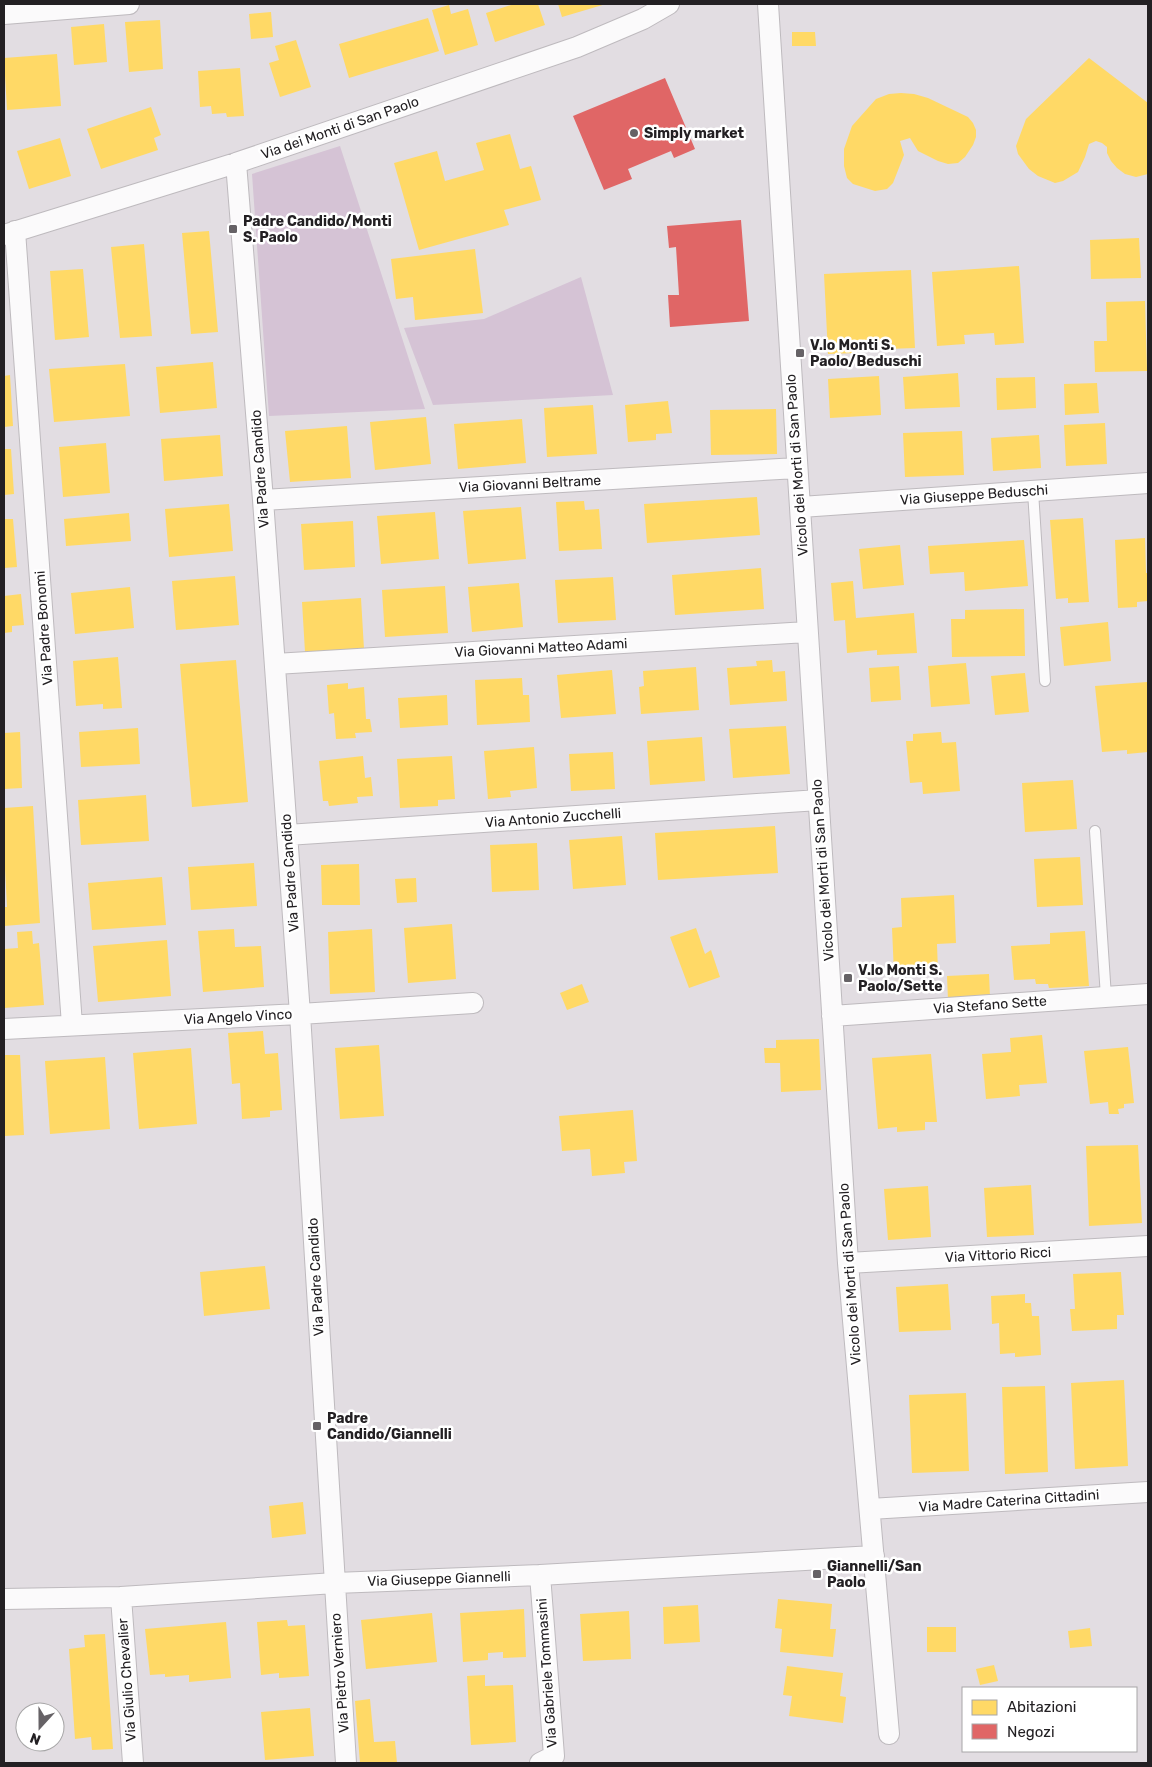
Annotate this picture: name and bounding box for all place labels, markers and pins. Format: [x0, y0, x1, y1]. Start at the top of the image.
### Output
place label: Simply market [644, 125, 745, 142]
marker: Simply market [628, 127, 640, 139]
place label: Padre Candido/Monti S. Paolo [243, 213, 392, 246]
marker: Padre Candido/Monti S. Paolo [227, 223, 239, 235]
place label: V.lo Monti S. Paolo/Beduschi [810, 337, 922, 370]
marker: V.lo Monti S. Paolo/Beduschi [794, 347, 806, 359]
place label: V.lo Monti S. Paolo/Sette [858, 962, 943, 995]
marker: V.lo Monti S. Paolo/Sette [842, 972, 854, 984]
place label: Padre Candido/Giannelli [327, 1410, 452, 1443]
marker: Padre Candido/Giannelli [311, 1420, 323, 1432]
place label: Giannelli/San Paolo [827, 1558, 921, 1591]
marker: Giannelli/San Paolo [811, 1568, 823, 1580]

